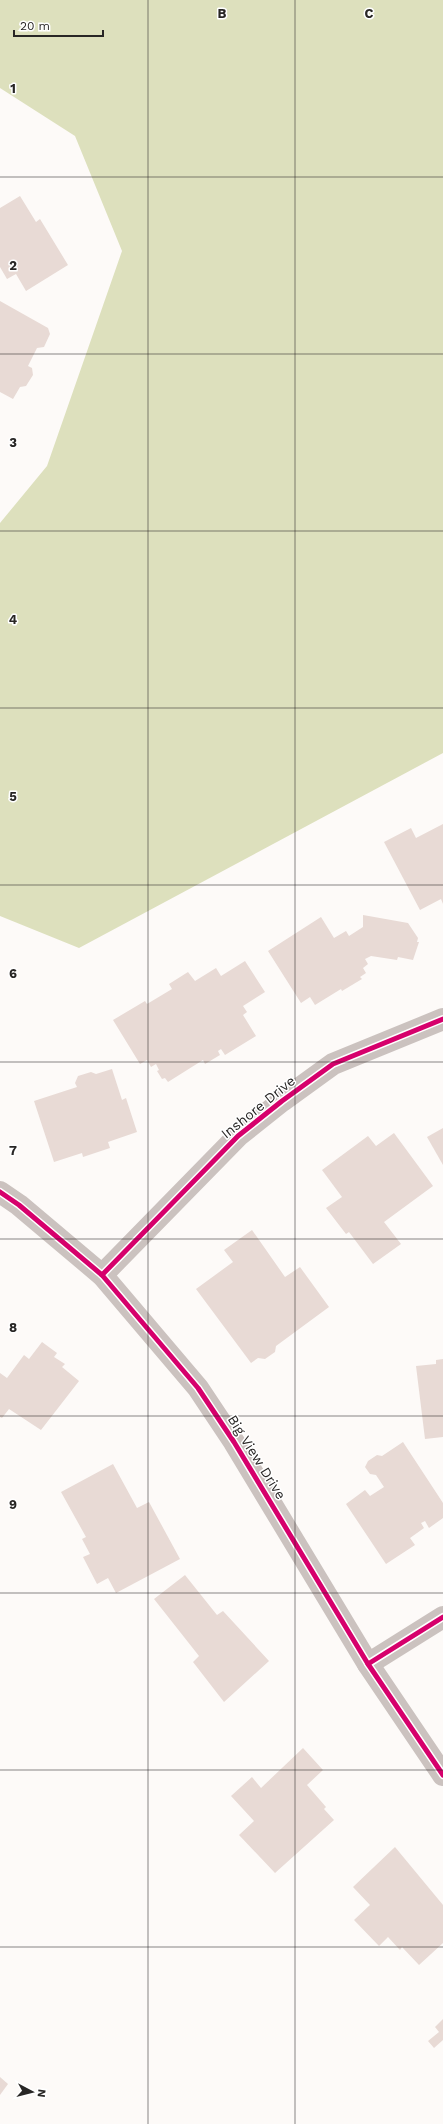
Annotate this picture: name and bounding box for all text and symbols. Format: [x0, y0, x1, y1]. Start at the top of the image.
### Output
text: B [218, 6, 227, 21]
text: C [365, 6, 374, 21]
scale bar [14, 12, 103, 38]
text: 20 m [20, 19, 50, 33]
text: 1 [10, 81, 16, 96]
text: 2 [9, 258, 17, 273]
text: 3 [9, 435, 17, 450]
text: 4 [9, 612, 18, 627]
text: 5 [9, 789, 17, 804]
text: 6 [9, 966, 17, 981]
street label: Inshore Drive [218, 1072, 298, 1142]
text: 7 [9, 1143, 17, 1158]
text: 8 [9, 1320, 17, 1335]
street label: Big View Drive [225, 1412, 289, 1502]
text: 9 [9, 1497, 17, 1512]
north arrow [12, 2072, 52, 2112]
text: N [34, 2088, 48, 2098]

